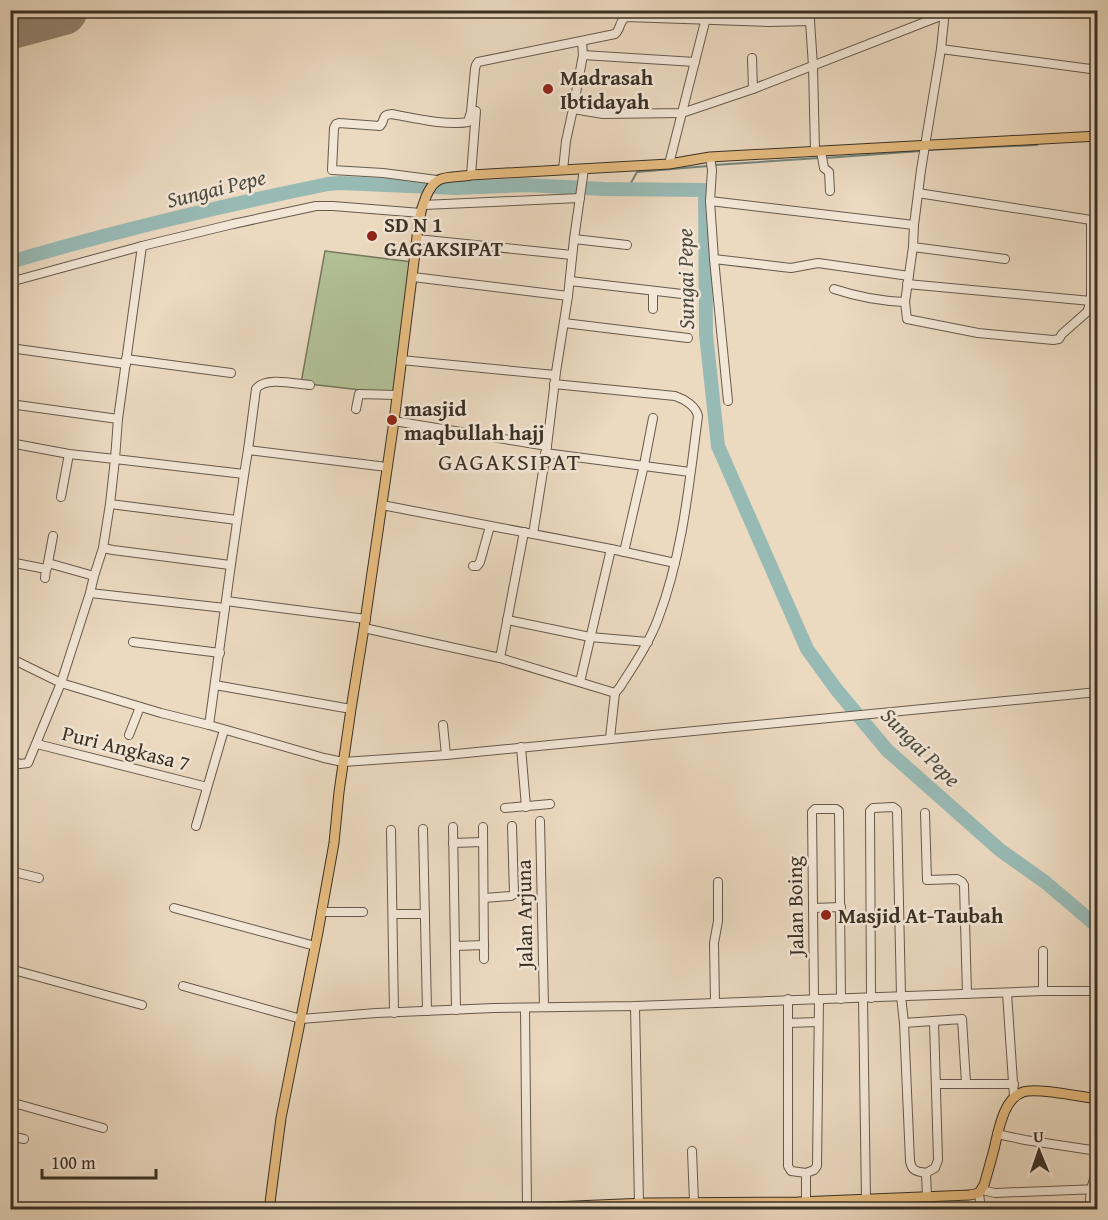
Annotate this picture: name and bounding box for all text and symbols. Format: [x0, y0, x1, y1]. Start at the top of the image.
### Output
place label: Madrasah Ibtidayah [560, 62, 654, 117]
marker: Madrasah Ibtidayah [541, 82, 555, 96]
water label: Sungai Pepe [163, 160, 269, 216]
place label: SD N 1 GAGAKSIPAT [384, 209, 504, 264]
water label: Sungai Pepe [668, 228, 702, 330]
marker: SD N 1 GAGAKSIPAT [365, 229, 379, 243]
place label: masjid maqbullah hajj [404, 393, 545, 448]
marker: masjid maqbullah hajj [385, 413, 399, 427]
district label: GAGAKSIPAT [438, 444, 582, 479]
water label: Sungai Pepe [874, 700, 968, 794]
street label: Puri Angkasa 7 [59, 717, 193, 779]
street label: Jalan Boing [779, 855, 811, 959]
street label: Jalan Arjuna [508, 859, 541, 972]
place label: Masjid At-Taubah [838, 900, 1004, 931]
marker: Masjid At-Taubah [819, 908, 833, 922]
north arrow [1009, 1121, 1069, 1181]
text: U [1033, 1124, 1045, 1148]
scale bar [42, 1142, 156, 1180]
text: 100 m [51, 1149, 96, 1176]

